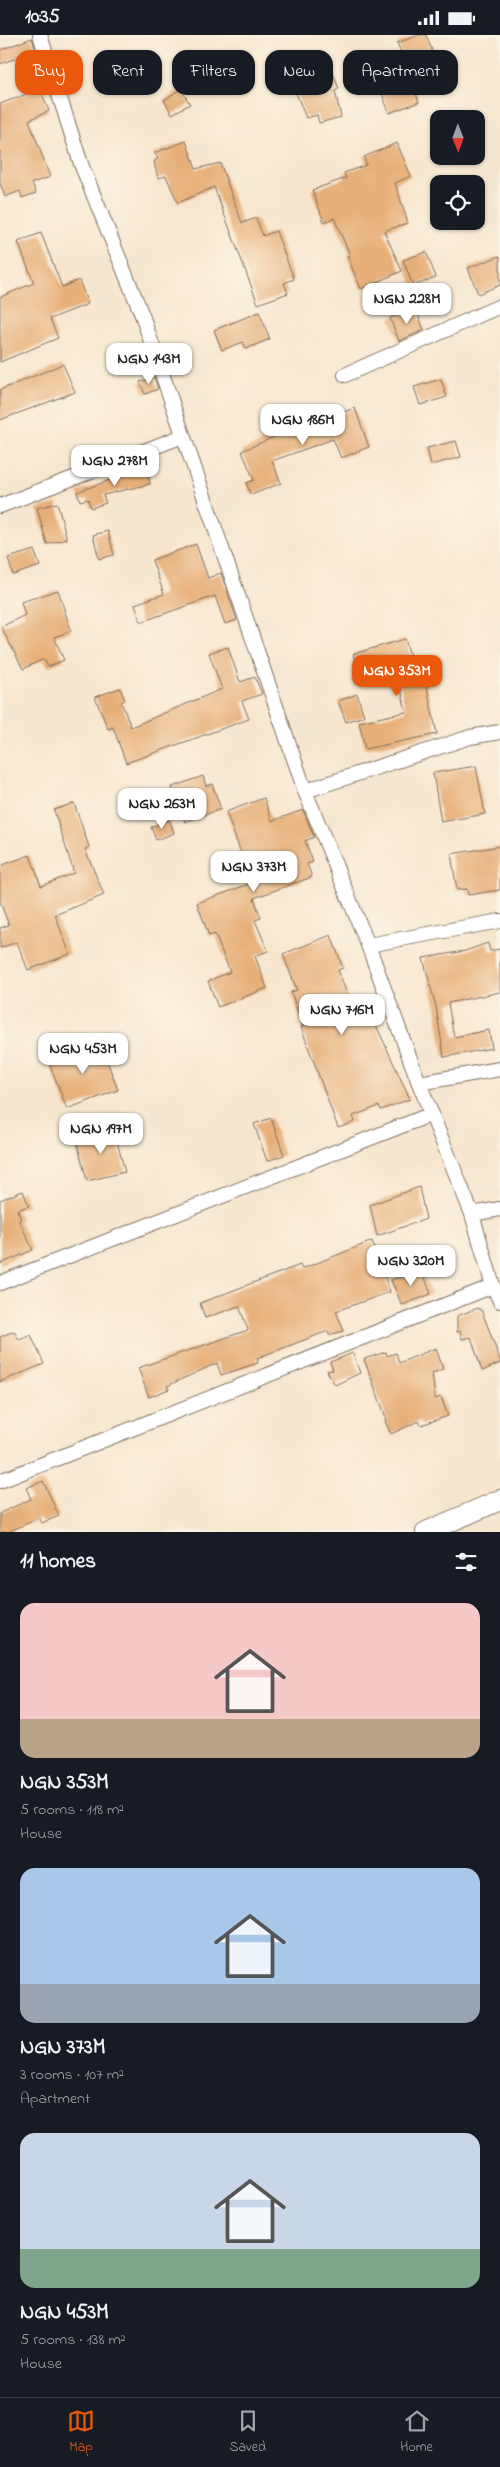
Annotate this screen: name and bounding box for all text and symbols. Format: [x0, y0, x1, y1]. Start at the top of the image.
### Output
text: 10:35 [25, 4, 60, 31]
chip: Buy [15, 50, 83, 95]
chip: Rent [93, 50, 162, 95]
chip: Filters [172, 50, 255, 95]
chip: New [265, 50, 333, 95]
chip: Apartment [343, 50, 458, 95]
north arrow [430, 110, 485, 165]
map controls [430, 110, 485, 230]
button: locate [430, 175, 485, 230]
pin: NGN 228M [355, 283, 459, 325]
text: NGN 228M [373, 287, 441, 311]
pin: NGN 143M [97, 343, 201, 385]
text: NGN 143M [117, 347, 181, 371]
pin: NGN 186M [251, 403, 355, 446]
text: NGN 186M [271, 408, 335, 432]
pin: NGN 278M [63, 445, 167, 487]
text: NGN 278M [82, 449, 148, 473]
pin: NGN 353M [345, 655, 449, 697]
text: NGN 353M [363, 659, 431, 683]
pin: NGN 263M [110, 787, 214, 830]
text: NGN 263M [129, 792, 195, 816]
pin: NGN 373M [202, 851, 306, 893]
text: NGN 373M [221, 855, 287, 879]
pin: NGN 716M [290, 993, 394, 1036]
text: NGN 716M [310, 998, 374, 1022]
pin: NGN 453M [31, 1033, 135, 1075]
text: NGN 453M [49, 1037, 117, 1061]
pin: NGN 197M [49, 1113, 153, 1155]
text: NGN 197M [70, 1117, 132, 1141]
pin: NGN 320M [359, 1245, 463, 1287]
text: NGN 320M [378, 1249, 444, 1273]
text: 11 homes [20, 1547, 96, 1577]
icon: filters [452, 1548, 480, 1576]
icon: home [205, 1636, 295, 1726]
text: NGN 353M [20, 1768, 109, 1798]
text: 5 rooms · 118 m² [20, 1798, 124, 1822]
text: House [20, 1822, 62, 1846]
icon: home [205, 1901, 295, 1991]
text: NGN 373M [20, 2033, 106, 2063]
text: 3 rooms · 107 m² [20, 2063, 124, 2087]
text: Apartment [20, 2087, 90, 2111]
icon: home [205, 2166, 295, 2256]
text: NGN 453M [20, 2298, 109, 2328]
text: 5 rooms · 138 m² [20, 2328, 126, 2352]
text: House [20, 2352, 62, 2376]
tab: Map [67, 2407, 95, 2458]
tab: Saved [229, 2407, 266, 2458]
tab: Home [400, 2407, 433, 2458]

